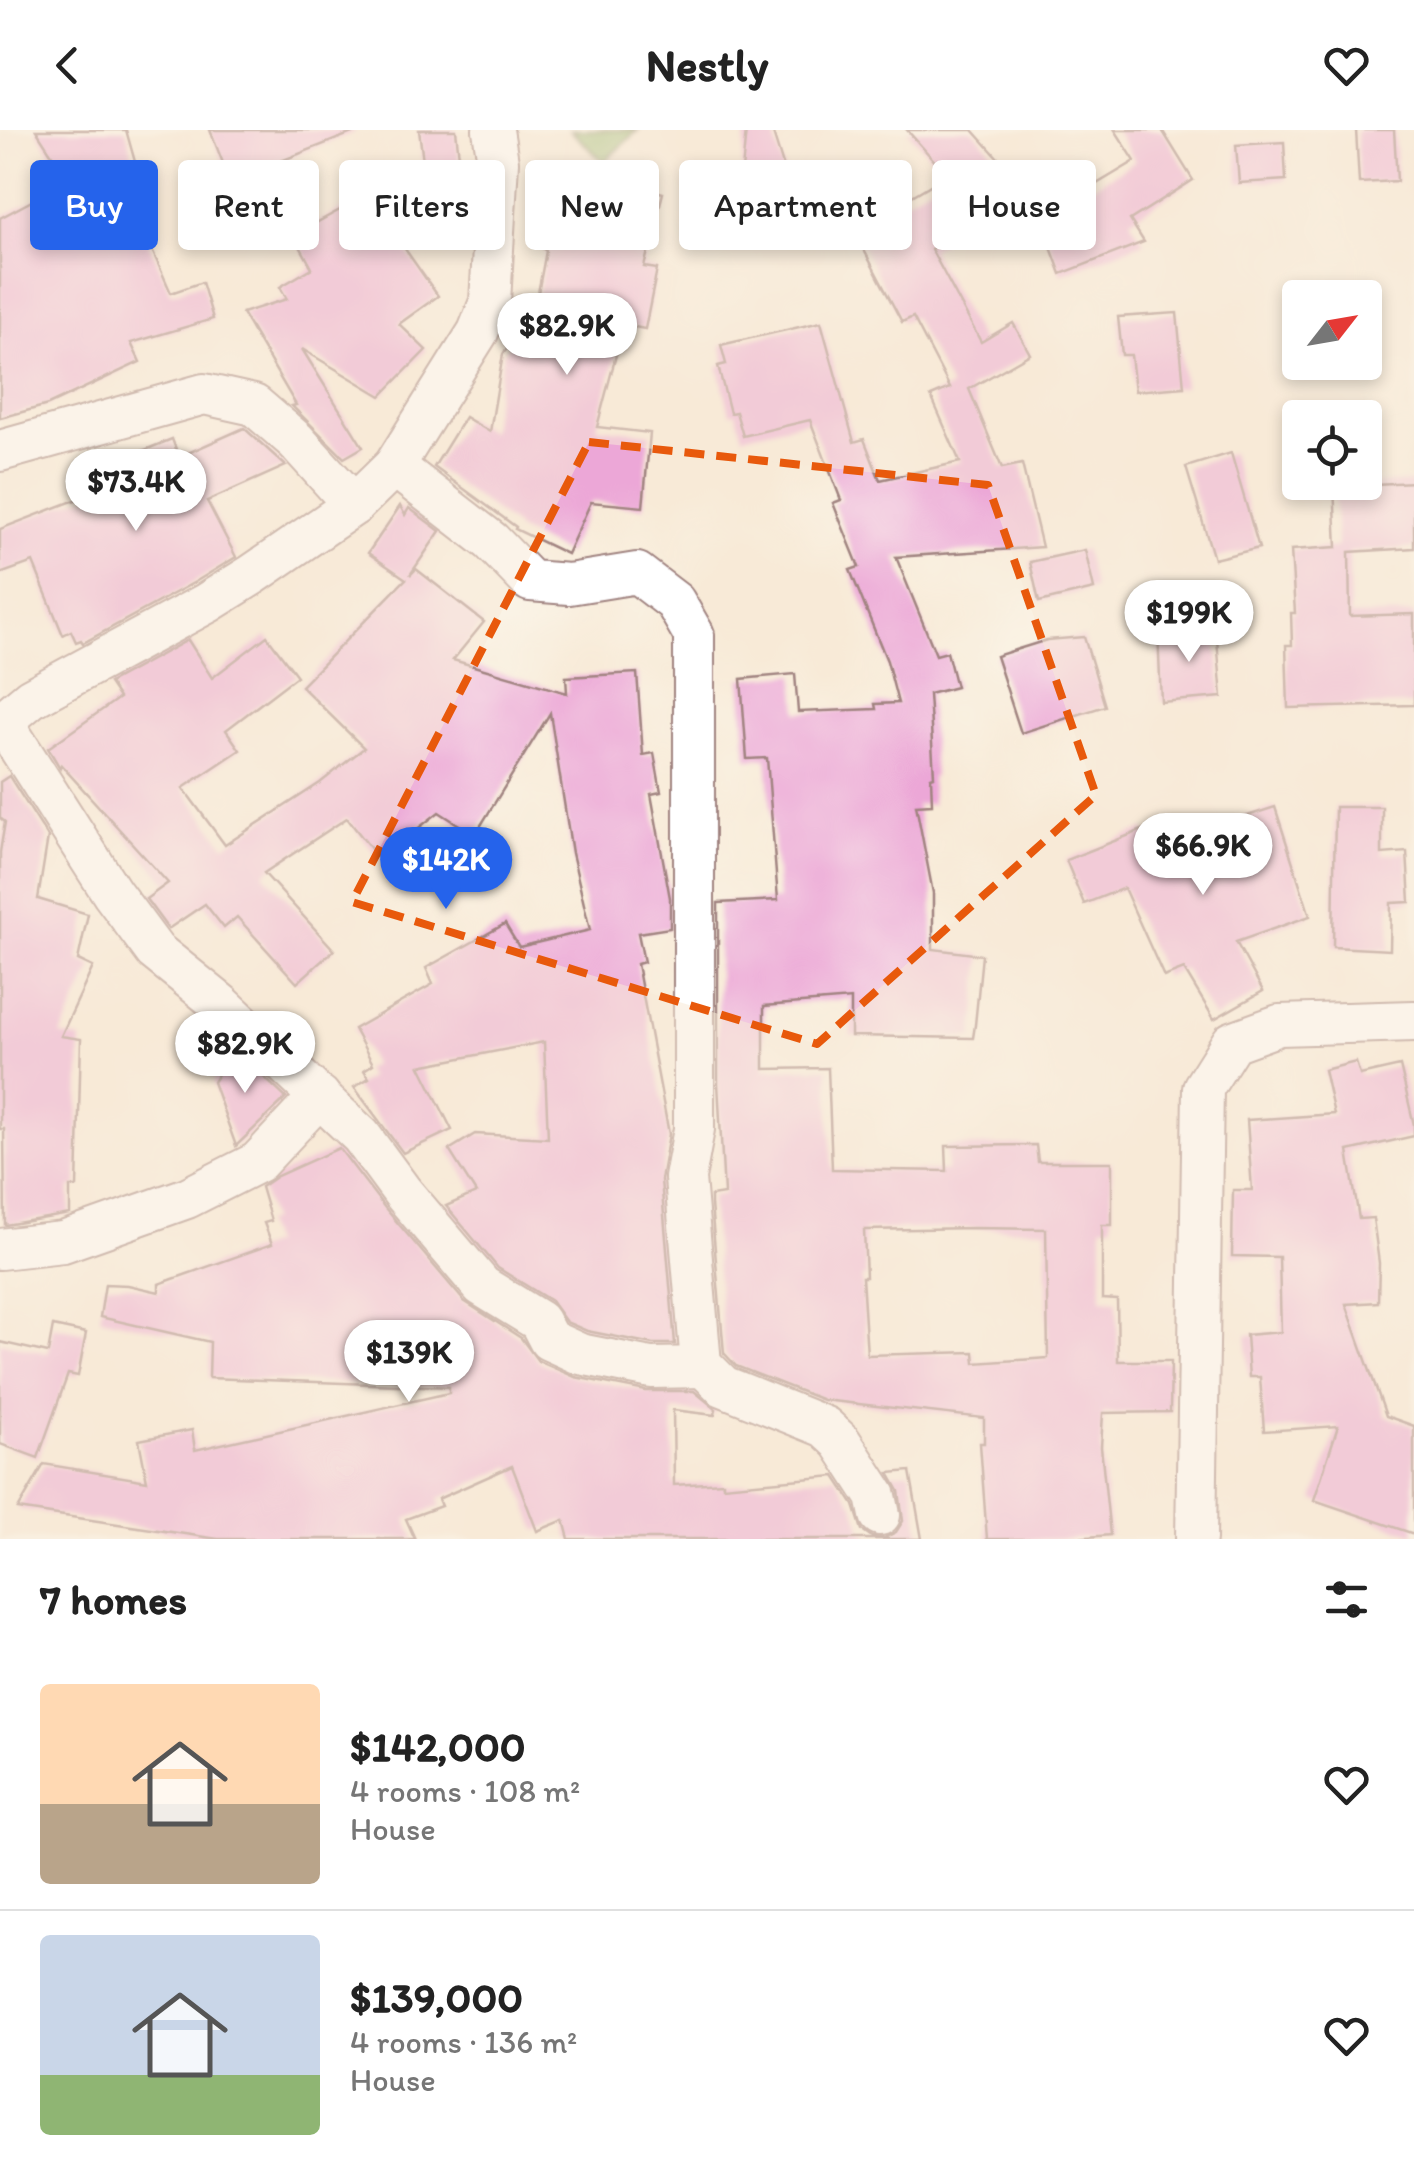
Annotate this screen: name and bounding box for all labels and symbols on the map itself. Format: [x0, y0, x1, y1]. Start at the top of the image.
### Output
north arrow [1282, 280, 1382, 380]
pin: $82.9K [486, 293, 648, 378]
pin: $73.4K [55, 449, 217, 534]
pin: $199K [1119, 580, 1259, 665]
pin: $66.9K [1122, 813, 1284, 898]
pin: $142K [376, 827, 516, 912]
pin: $82.9K [164, 1011, 326, 1096]
pin: $139K [339, 1320, 479, 1405]

